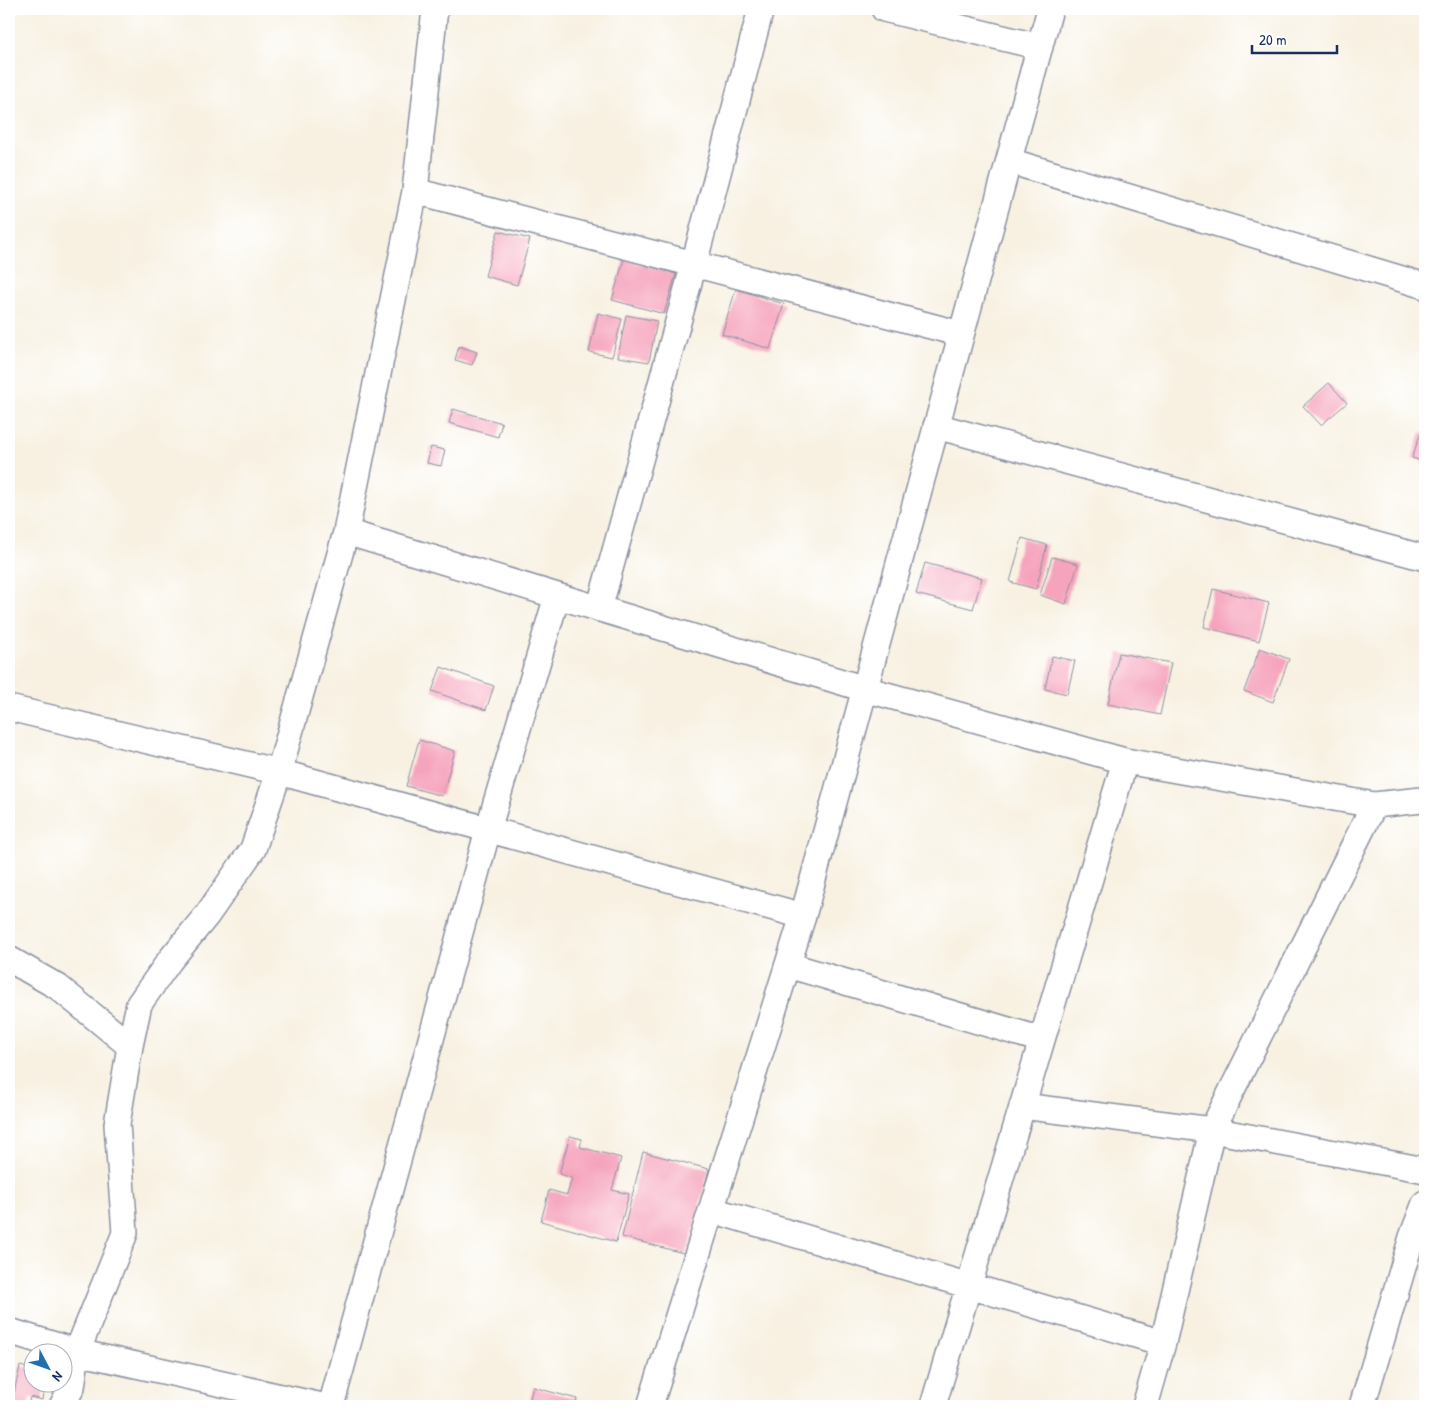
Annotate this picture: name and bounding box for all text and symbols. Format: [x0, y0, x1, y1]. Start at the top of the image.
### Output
scale bar [1252, 22, 1336, 54]
text: 20 m [1259, 29, 1286, 50]
north arrow [22, 1342, 72, 1392]
text: N [48, 1368, 68, 1386]

